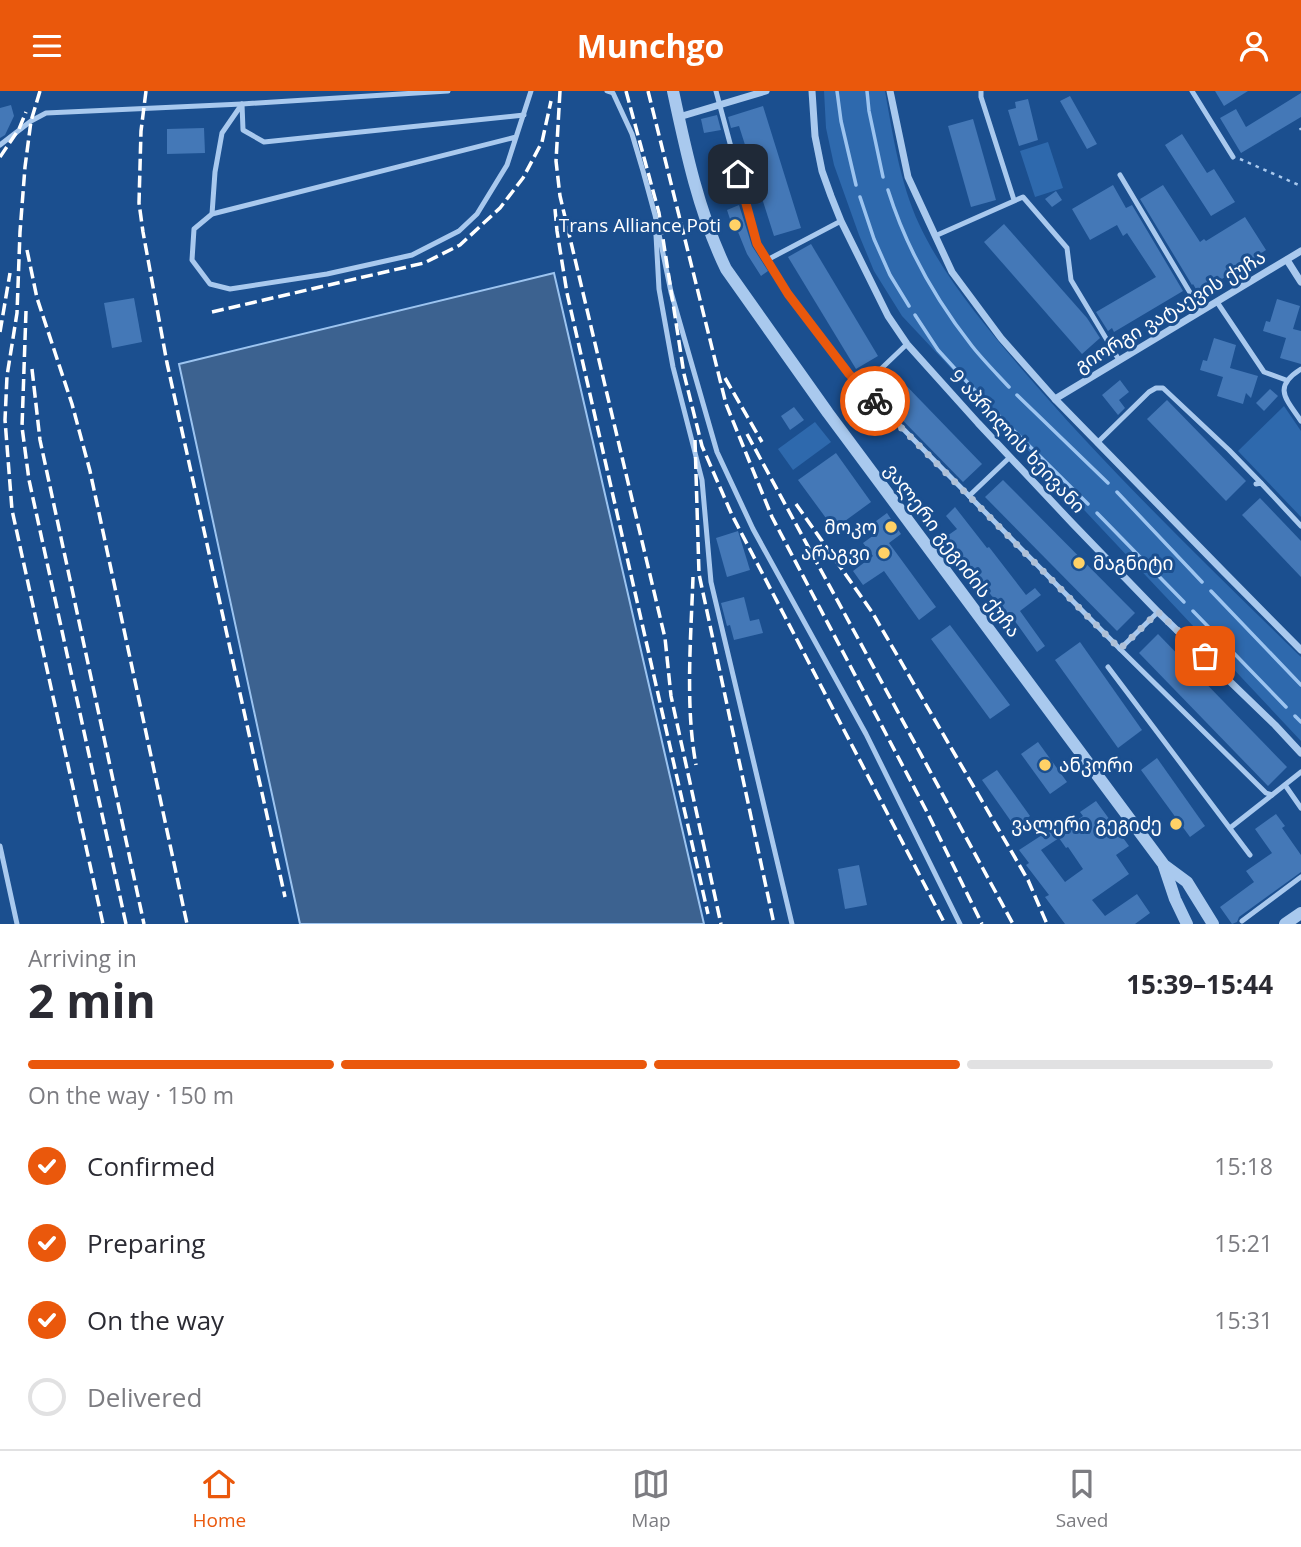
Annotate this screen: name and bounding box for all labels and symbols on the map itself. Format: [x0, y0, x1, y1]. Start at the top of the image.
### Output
pin [708, 144, 768, 204]
place label: Trans Alliance Poti [559, 212, 721, 238]
marker: Trans Alliance Poti [727, 217, 743, 233]
street label: გიორგი ვატაევის ქუჩა [1070, 244, 1270, 378]
street label: 9 აპრილის ხეივანი [944, 363, 1092, 519]
courier [840, 366, 910, 436]
street label: ვალერი გეგიძის ქუჩა [879, 458, 1027, 642]
place label: მოკო [824, 514, 877, 540]
marker: მოკო [883, 519, 899, 535]
place label: არაგვი [801, 540, 870, 566]
marker: არაგვი [876, 545, 892, 561]
place label: მაგნიტი [1093, 550, 1173, 576]
marker: მაგნიტი [1071, 555, 1087, 571]
pin [1175, 626, 1235, 686]
place label: ანკორი [1059, 752, 1133, 778]
marker: ანკორი [1037, 757, 1053, 773]
place label: ვალერი გეგიძე [1011, 811, 1162, 837]
marker: ვალერი გეგიძე [1168, 816, 1184, 832]

